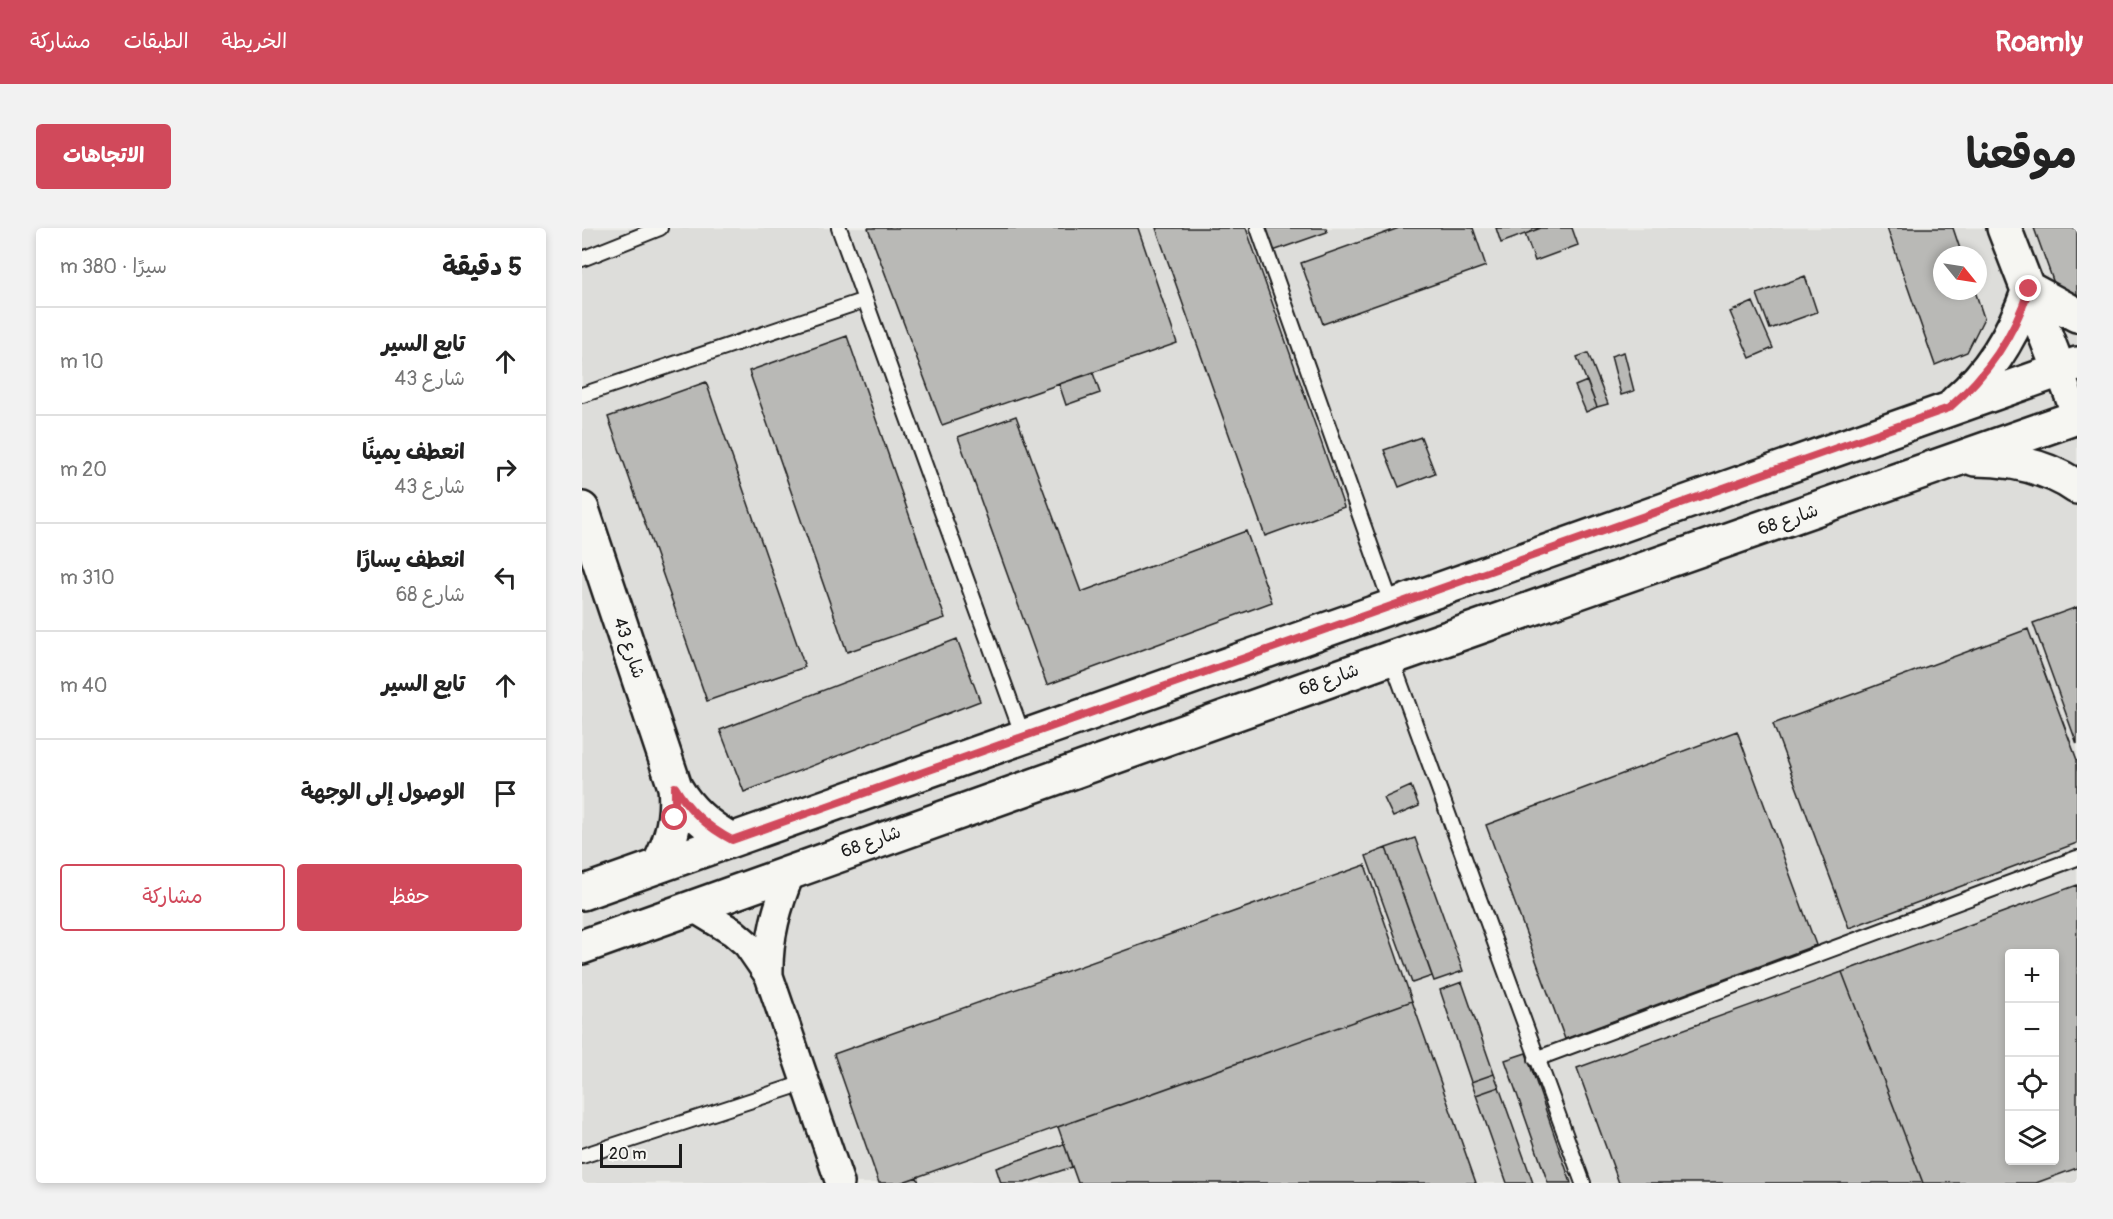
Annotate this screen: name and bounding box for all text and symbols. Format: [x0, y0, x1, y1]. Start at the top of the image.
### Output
text: Roamly [1995, 25, 2083, 60]
text: مشاركة [30, 28, 91, 55]
text: الطبقات [124, 28, 189, 55]
text: الخريطة [222, 28, 287, 55]
button: الاتجاهات [36, 124, 171, 189]
text: موقعنا [1966, 129, 2077, 181]
north arrow [1933, 246, 1987, 300]
text: 5 دقيقة [442, 251, 522, 283]
text: سيرًا · 380 m [60, 254, 167, 279]
route end [2015, 275, 2041, 301]
text: تابع السير [382, 330, 465, 358]
icon: ahead [489, 345, 522, 378]
text: 10 m [60, 349, 104, 374]
text: شارع 43 [395, 366, 465, 391]
text: انعطف يمينًا [362, 438, 465, 466]
icon: right [489, 453, 522, 486]
text: 20 m [60, 457, 107, 482]
text: شارع 43 [395, 474, 465, 499]
street label: شارع 68 [1755, 499, 1821, 541]
text: انعطف يسارًا [356, 546, 465, 574]
icon: left [489, 561, 522, 594]
text: 310 m [60, 565, 115, 590]
text: شارع 68 [396, 582, 465, 607]
street label: شارع 43 [608, 614, 650, 682]
street label: شارع 68 [1296, 659, 1362, 701]
icon: ahead [489, 669, 522, 702]
text: تابع السير [382, 670, 465, 698]
text: 40 m [60, 673, 107, 698]
icon: arrive [489, 777, 522, 810]
text: الوصول إلى الوجهة [301, 778, 465, 806]
route start [661, 804, 687, 830]
street label: شارع 68 [838, 821, 904, 863]
button: مشاركة [60, 864, 285, 931]
button: حفظ [297, 864, 522, 931]
map controls [2005, 949, 2059, 1165]
button: + [2005, 949, 2059, 1003]
button: − [2005, 1003, 2059, 1057]
button: locate [2005, 1057, 2059, 1111]
button: layers [2005, 1111, 2059, 1165]
scale bar [600, 1141, 682, 1168]
text: 20 m [609, 1144, 647, 1164]

